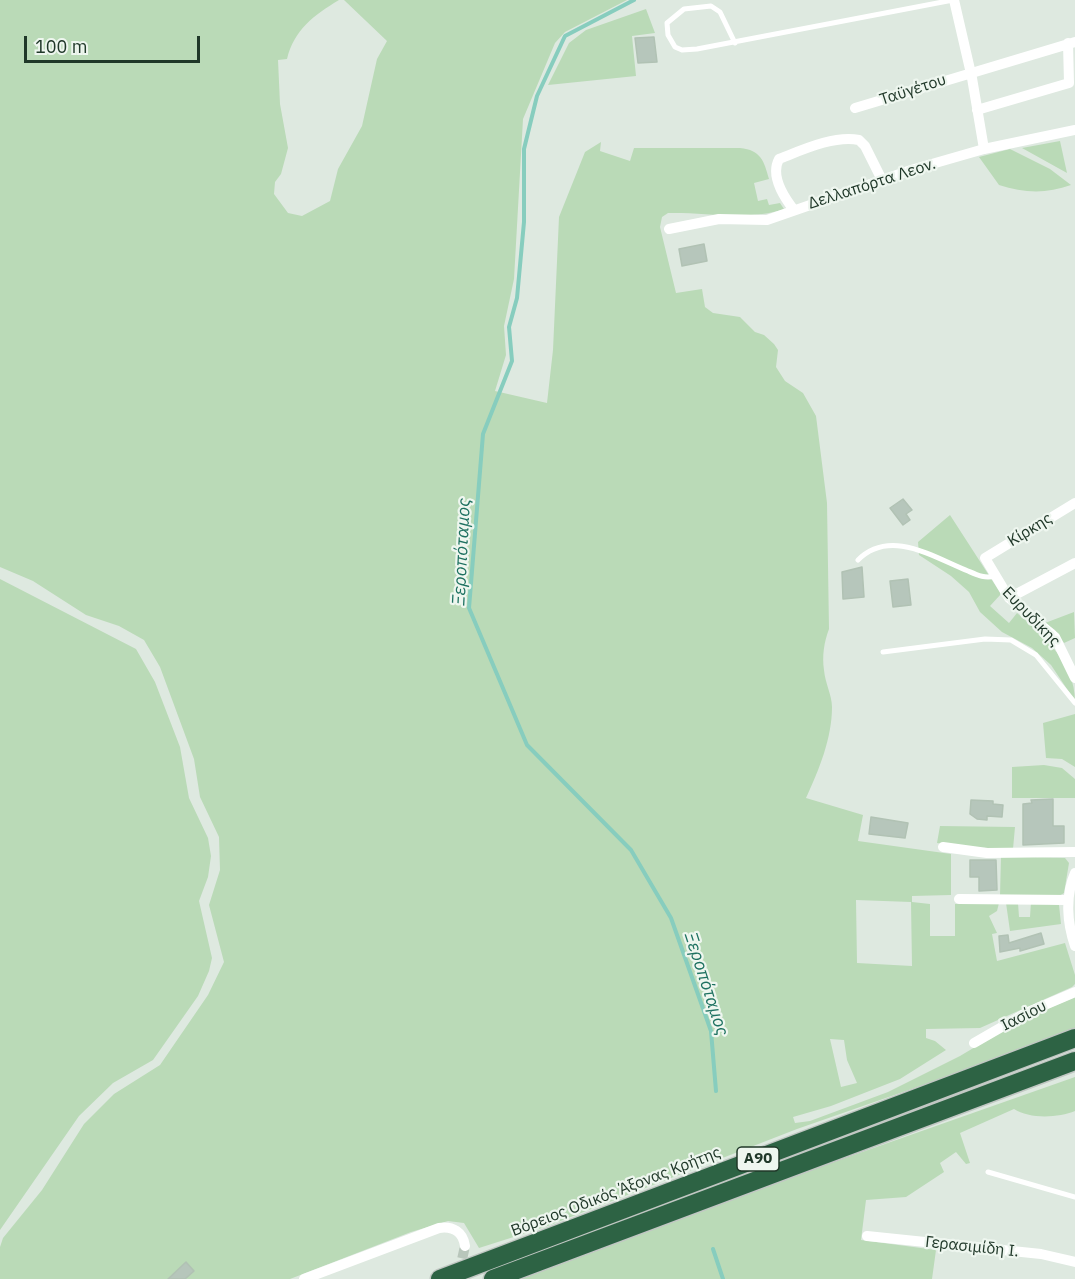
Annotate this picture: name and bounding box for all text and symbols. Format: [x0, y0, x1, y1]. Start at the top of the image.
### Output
scale bar [27, 24, 202, 62]
text: 100 m [35, 35, 87, 58]
street label: Ταϋγέτου [877, 70, 949, 110]
street label: Δελλαπόρτα Λεον. [806, 154, 938, 214]
water label: Ξεροπόταμος [448, 498, 476, 606]
street label: Κίρκης [1004, 509, 1056, 551]
street label: Ευρυδίκης [998, 583, 1064, 651]
water label: Ξεροπόταμος [679, 929, 733, 1039]
street label: Ιασίου [998, 996, 1050, 1036]
street label: Βόρειος Οδικός Άξονας Κρήτης [508, 1143, 724, 1241]
road number: Α90 [737, 1147, 779, 1171]
street label: Γερασιμίδη Ι. [924, 1233, 1020, 1261]

